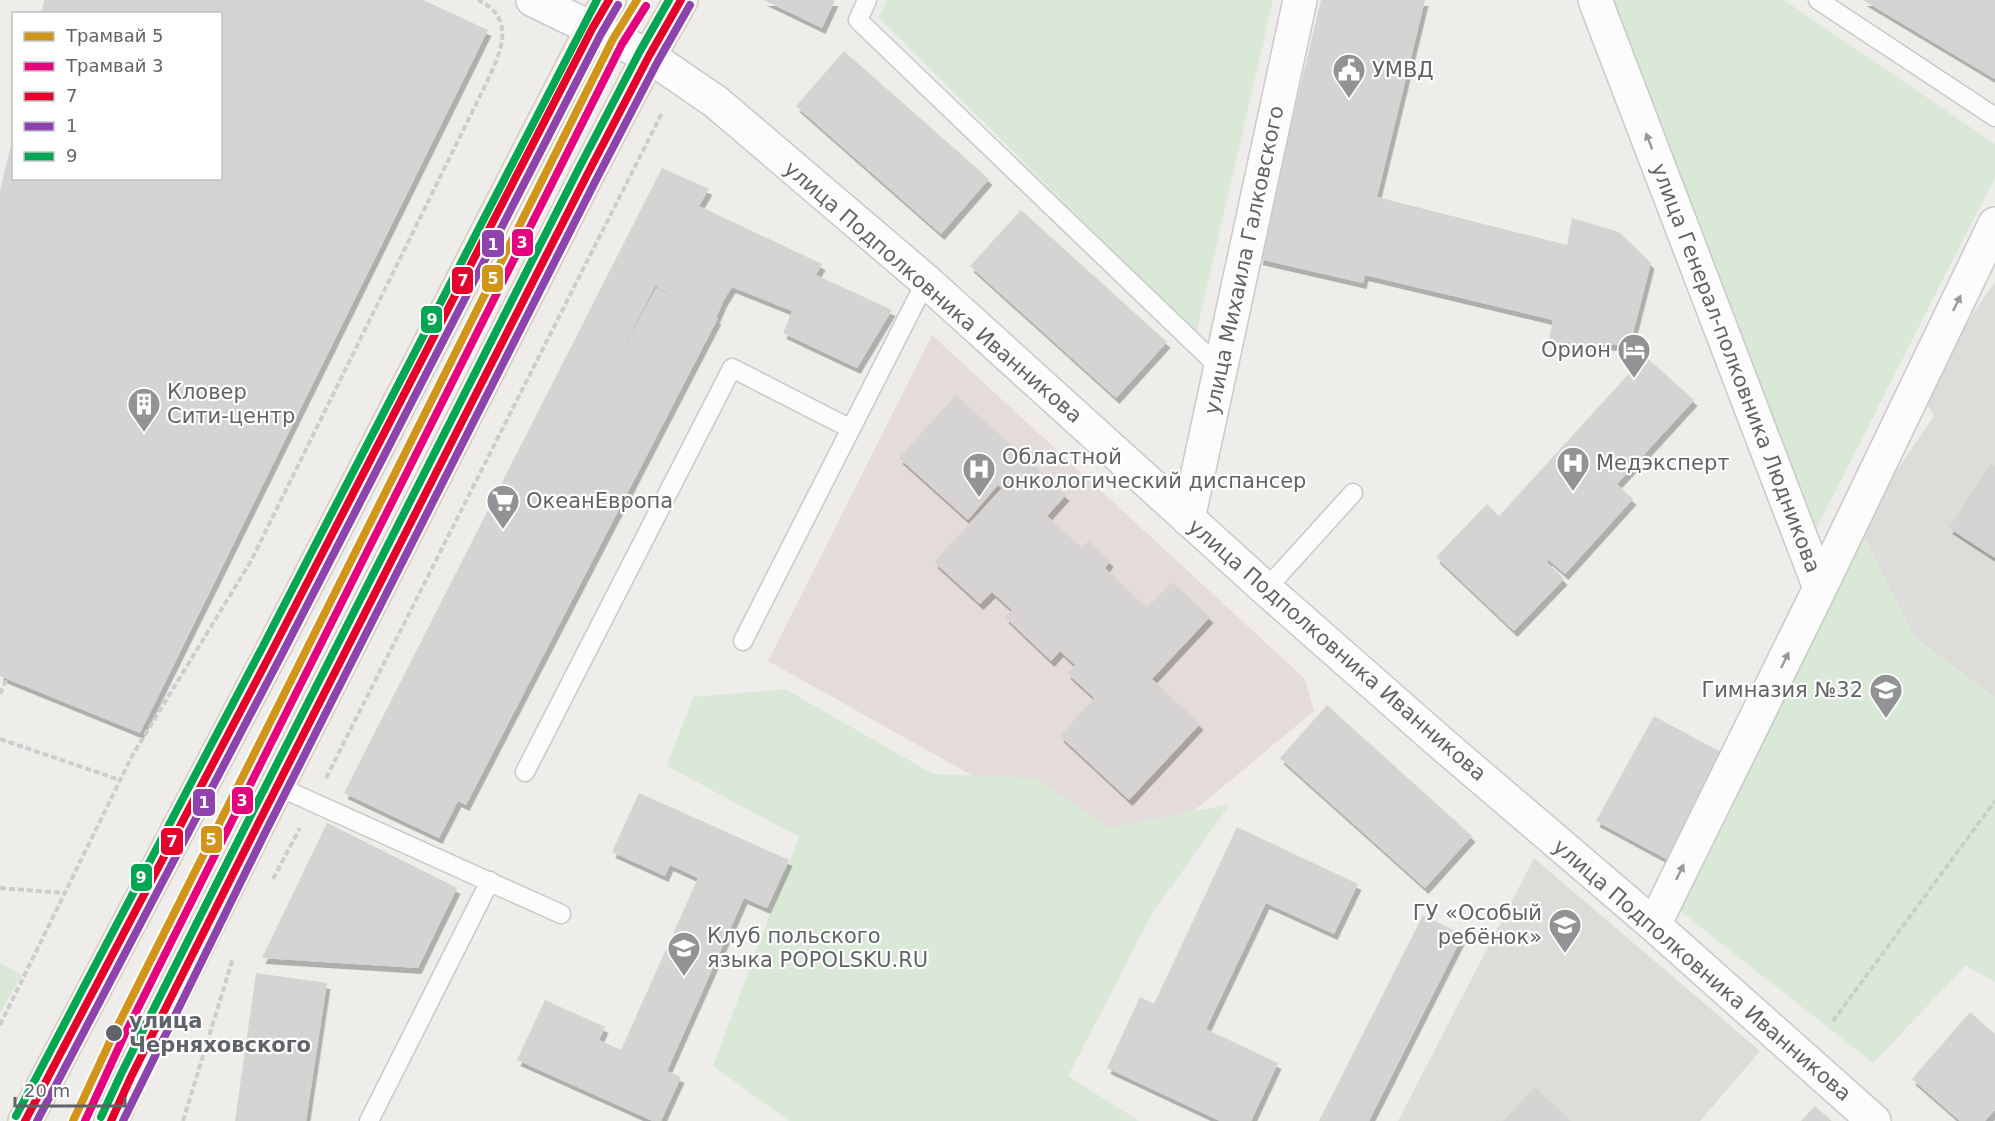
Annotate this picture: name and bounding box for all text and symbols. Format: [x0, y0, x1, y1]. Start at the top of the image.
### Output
legend [12, 12, 222, 180]
text: Трамвай 5 [65, 25, 164, 46]
public building icon: УМВД [1331, 52, 1367, 99]
text: Трамвай 3 [65, 55, 164, 76]
place label: УМВД [1372, 58, 1434, 82]
text: 7 [66, 85, 77, 106]
street label: улица Михаила Галковского [1200, 103, 1288, 417]
text: 1 [66, 115, 77, 136]
one-way arrow [1644, 132, 1653, 150]
text: 9 [66, 145, 77, 166]
street label: улица Подполковника Иванникова [779, 156, 1087, 428]
street label: улица Генерал-полковника Людникова [1647, 160, 1825, 576]
line badge: 3 [511, 228, 534, 257]
line badge: 1 [481, 229, 505, 258]
text: 3 [516, 233, 528, 252]
text: 1 [487, 235, 499, 254]
line badge: 5 [481, 264, 504, 293]
line badge: 7 [451, 266, 474, 295]
text: 5 [487, 269, 499, 288]
text: 7 [457, 271, 469, 290]
one-way arrow [1952, 295, 1961, 312]
line badge: 9 [420, 305, 443, 334]
text: 9 [426, 310, 438, 329]
hotel icon: Орион [1616, 332, 1652, 379]
place label: Орион [1541, 338, 1611, 362]
place label: Кловер Сити-центр [167, 380, 295, 428]
building icon: Кловер Сити-центр [126, 386, 162, 433]
place label: Областной онкологический диспансер [1002, 445, 1306, 493]
hospital icon: Медэксперт [1555, 445, 1591, 492]
hospital icon: Областной онкологический диспансер [961, 451, 997, 498]
place label: Медэксперт [1596, 451, 1730, 475]
supermarket icon: ОкеанЕвропа [485, 483, 521, 530]
place label: ОкеанЕвропа [526, 489, 673, 513]
street label: улица Подполковника Иванникова [1183, 514, 1491, 786]
one-way arrow [1780, 651, 1789, 668]
school or university icon: Гимназия №32 [1868, 672, 1904, 719]
place label: Гимназия №32 [1701, 678, 1863, 702]
line badge: 3 [231, 786, 254, 815]
line badge: 1 [192, 788, 216, 817]
text: 3 [236, 791, 248, 810]
text: 1 [198, 793, 210, 812]
line badge: 5 [200, 825, 223, 854]
line badge: 7 [160, 827, 184, 856]
text: 5 [205, 830, 217, 849]
text: 7 [166, 832, 178, 851]
street label: улица Подполковника Иванникова [1548, 834, 1856, 1106]
line badge: 9 [130, 863, 153, 892]
one-way arrow [1676, 864, 1685, 881]
text: 9 [135, 868, 147, 887]
place label: ГУ «Особый ребёнок» [1413, 901, 1542, 949]
school or university icon: ГУ «Особый ребёнок» [1547, 907, 1583, 954]
place label: Клуб польского языка POPOLSKU.RU [707, 924, 928, 972]
school or university icon: Клуб польского языка POPOLSKU.RU [666, 930, 702, 977]
place label: улица Черняховского [129, 1009, 311, 1057]
marker: улица Черняховского [104, 1023, 124, 1043]
scale bar [15, 1070, 124, 1108]
text: 20 m [24, 1080, 70, 1101]

